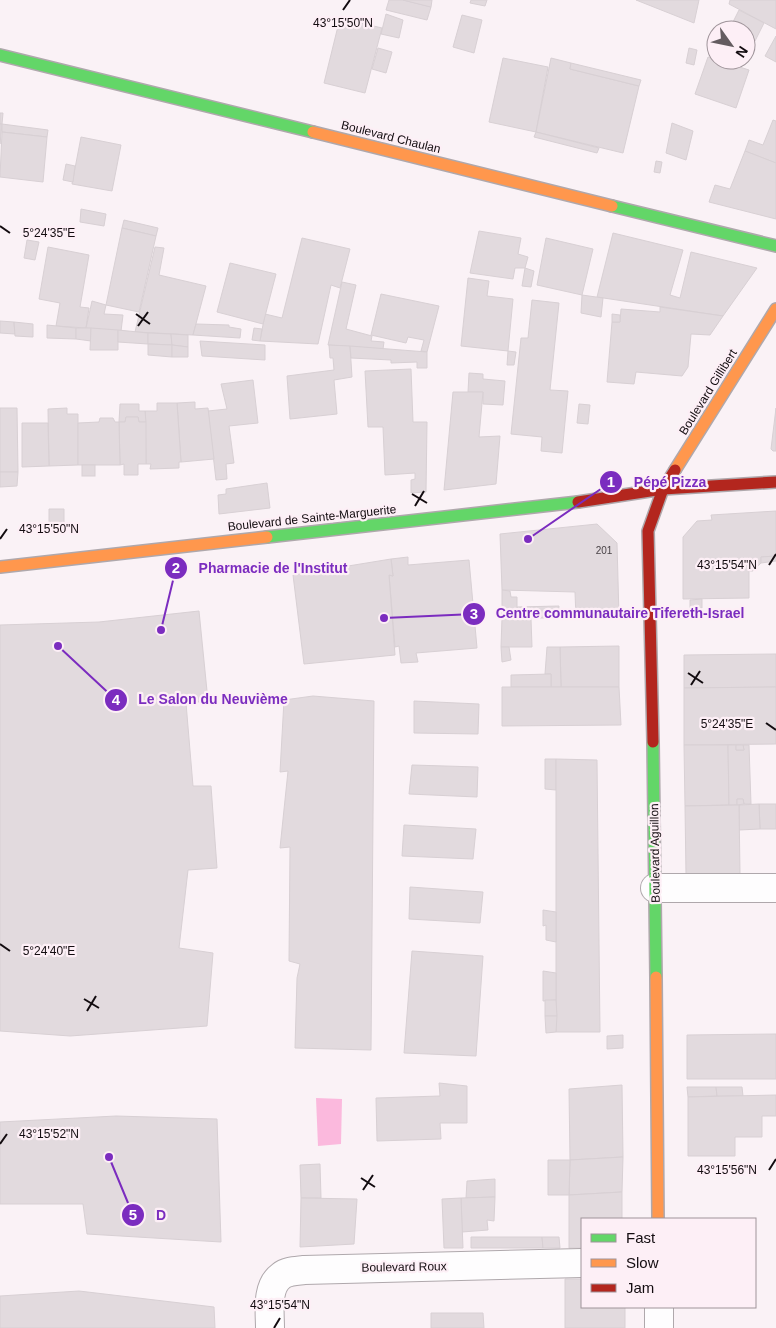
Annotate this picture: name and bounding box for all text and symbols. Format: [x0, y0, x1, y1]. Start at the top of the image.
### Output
text: 43°15'50"N [313, 16, 373, 30]
north arrow [706, 20, 756, 70]
text: N [732, 43, 751, 61]
street label: Boulevard Chaulan [340, 118, 442, 156]
text: 5°24'35"E [23, 226, 75, 240]
street label: Boulevard Gillibert [676, 346, 740, 437]
callout: Pépé Pizza [599, 467, 716, 496]
text: 1 [607, 473, 615, 490]
text: Pépé Pizza [634, 474, 706, 490]
street label: Boulevard de Sainte-Marguerite [227, 502, 397, 534]
text: 43°15'50"N [19, 522, 79, 536]
house number: 201 [596, 545, 613, 556]
callout: Pharmacie de l'Institut [164, 553, 358, 582]
text: 43°15'54"N [697, 558, 757, 572]
text: 2 [172, 559, 180, 576]
text: Pharmacie de l'Institut [199, 560, 348, 576]
callout: Centre communautaire Tifereth-Israel [461, 599, 755, 628]
text: 3 [470, 605, 478, 622]
text: Centre communautaire Tifereth-Israel [496, 605, 744, 621]
callout: Le Salon du Neuvième [103, 685, 297, 714]
text: 4 [112, 691, 121, 708]
text: Le Salon du Neuvième [138, 691, 288, 707]
text: 5°24'35"E [701, 717, 753, 731]
street label: Boulevard Aguillon [647, 803, 663, 903]
text: 5°24'40"E [23, 944, 75, 958]
text: 43°15'52"N [19, 1127, 79, 1141]
text: 43°15'56"N [697, 1163, 757, 1177]
callout: D [121, 1201, 176, 1230]
text: 5 [129, 1206, 137, 1223]
text: D [156, 1207, 166, 1223]
legend [581, 1218, 756, 1308]
text: Fast [626, 1229, 656, 1246]
text: Slow [626, 1254, 659, 1271]
street label: Boulevard Roux [361, 1259, 447, 1275]
text: Jam [626, 1279, 654, 1296]
text: 43°15'54"N [250, 1298, 310, 1312]

